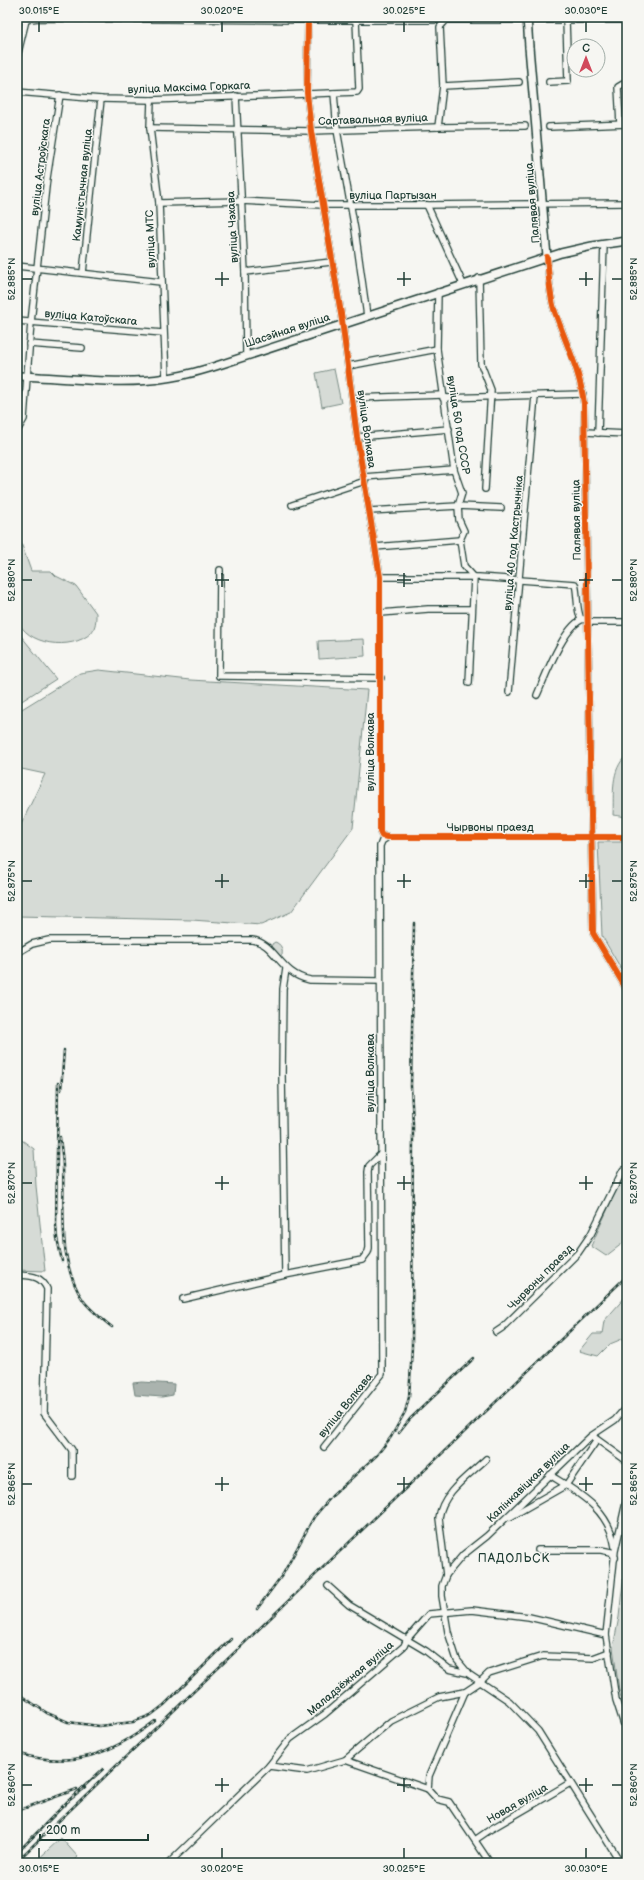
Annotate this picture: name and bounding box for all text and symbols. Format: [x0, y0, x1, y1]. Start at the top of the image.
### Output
text: 30.015°E [19, 5, 60, 17]
text: 30.020°E [201, 5, 244, 17]
text: 30.025°E [383, 5, 426, 17]
text: 30.030°E [564, 5, 608, 17]
north arrow [566, 38, 606, 78]
text: С [582, 42, 590, 55]
street label: вуліца Максіма Горкага [128, 79, 251, 96]
street label: Сартавальная вуліца [318, 111, 429, 128]
street label: вуліца Астроўскага [28, 117, 53, 217]
street label: Камуністычная вуліца [70, 127, 95, 242]
street label: Палявая вуліца [522, 161, 543, 244]
street label: вуліца Партызан [349, 189, 437, 202]
street label: вуліца Чэхава [224, 190, 241, 263]
street label: вуліца МТС [143, 209, 158, 268]
text: 52.885°N [6, 258, 18, 300]
text: 52.885°N [628, 258, 640, 300]
street label: вуліца Катоўскага [44, 307, 138, 328]
street label: Шасэйная вуліца [243, 310, 332, 350]
street label: вуліца 50 год СССР [444, 375, 473, 475]
street label: вуліца Волкава [355, 389, 379, 470]
street label: вуліца 40 год Кастрычніка [501, 474, 526, 611]
street label: Палявая вуліца [569, 479, 584, 561]
text: 52.880°N [6, 558, 18, 602]
text: 52.880°N [628, 558, 640, 602]
street label: вуліца Волкава [364, 712, 377, 792]
street label: Чырвоны праезд [446, 821, 534, 834]
text: 52.875°N [6, 860, 18, 902]
text: 52.875°N [628, 860, 640, 902]
street label: вуліца Волкава [364, 1033, 377, 1113]
text: 52.870°N [6, 1162, 18, 1204]
text: 52.870°N [628, 1162, 640, 1204]
street label: Чырвоны праезд [505, 1242, 576, 1313]
street label: вуліца Волкава [315, 1370, 376, 1440]
street label: Калінкавіцкая вуліца [484, 1439, 573, 1525]
text: 52.865°N [6, 1462, 18, 1506]
text: 52.865°N [628, 1462, 640, 1506]
district label: ПАДОЛЬСК [478, 1551, 550, 1566]
street label: Маладзёжная вуліца [305, 1638, 397, 1718]
text: 52.860°N [6, 1763, 18, 1807]
text: 52.860°N [628, 1763, 640, 1807]
street label: Новая вуліца [485, 1781, 550, 1826]
scale bar [40, 1816, 148, 1842]
text: 200 m [46, 1823, 80, 1838]
text: 30.015°E [19, 1863, 60, 1875]
text: 30.020°E [201, 1863, 244, 1875]
text: 30.025°E [383, 1863, 426, 1875]
text: 30.030°E [564, 1863, 608, 1875]

